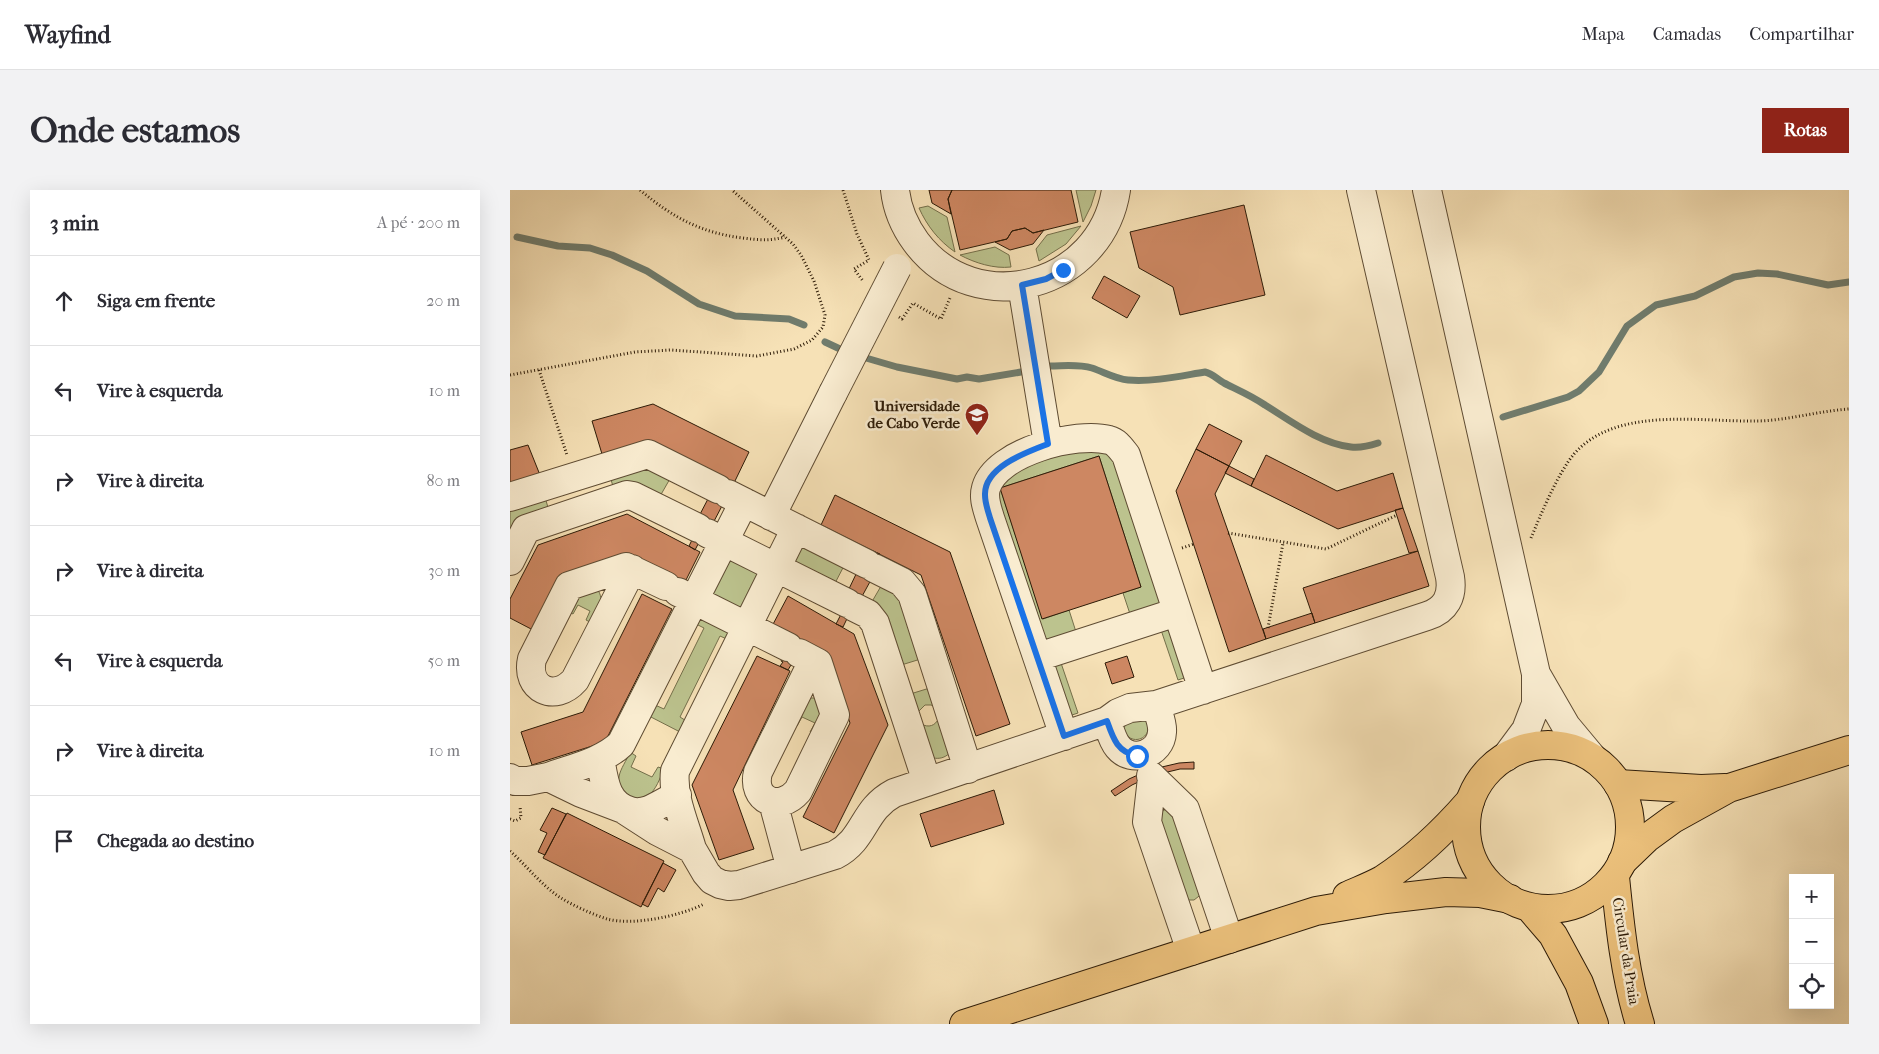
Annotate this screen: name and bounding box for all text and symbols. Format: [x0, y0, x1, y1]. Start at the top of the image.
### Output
text: Wayfind [25, 21, 111, 49]
text: Mapa [1582, 24, 1625, 45]
text: Camadas [1653, 24, 1721, 45]
text: Compartilhar [1749, 24, 1854, 45]
button: Rotas [1762, 108, 1849, 153]
text: Onde estamos [30, 110, 240, 151]
text: 3 min [50, 211, 99, 235]
text: A pé · 200 m [377, 213, 460, 232]
route end [1052, 259, 1075, 282]
icon: ahead [50, 287, 78, 315]
text: Siga em frente [97, 290, 215, 312]
text: 20 m [426, 291, 460, 310]
icon: left [50, 377, 78, 405]
text: Vire à esquerda [97, 380, 223, 402]
text: 10 m [429, 381, 460, 400]
place label: Universidade de Cabo Verde [867, 397, 961, 432]
school or university icon: Universidade de Cabo Verde [964, 402, 990, 436]
icon: right [50, 467, 78, 495]
text: Vire à direita [97, 470, 204, 492]
text: 80 m [426, 471, 460, 490]
icon: right [50, 557, 78, 585]
text: Vire à direita [97, 560, 204, 582]
text: 30 m [428, 561, 460, 580]
icon: left [50, 647, 78, 675]
text: Vire à esquerda [97, 650, 223, 672]
text: 50 m [428, 651, 460, 670]
icon: right [50, 737, 78, 765]
text: Vire à direita [97, 740, 204, 762]
text: 10 m [429, 741, 460, 760]
route start [1126, 745, 1149, 768]
icon: arrive [50, 827, 78, 855]
text: Chegada ao destino [97, 830, 254, 852]
map controls [1789, 874, 1834, 1009]
button: + [1789, 874, 1834, 919]
street label: Circular da Praia [1609, 896, 1644, 1007]
button: − [1789, 919, 1834, 964]
button: locate [1789, 964, 1834, 1009]

